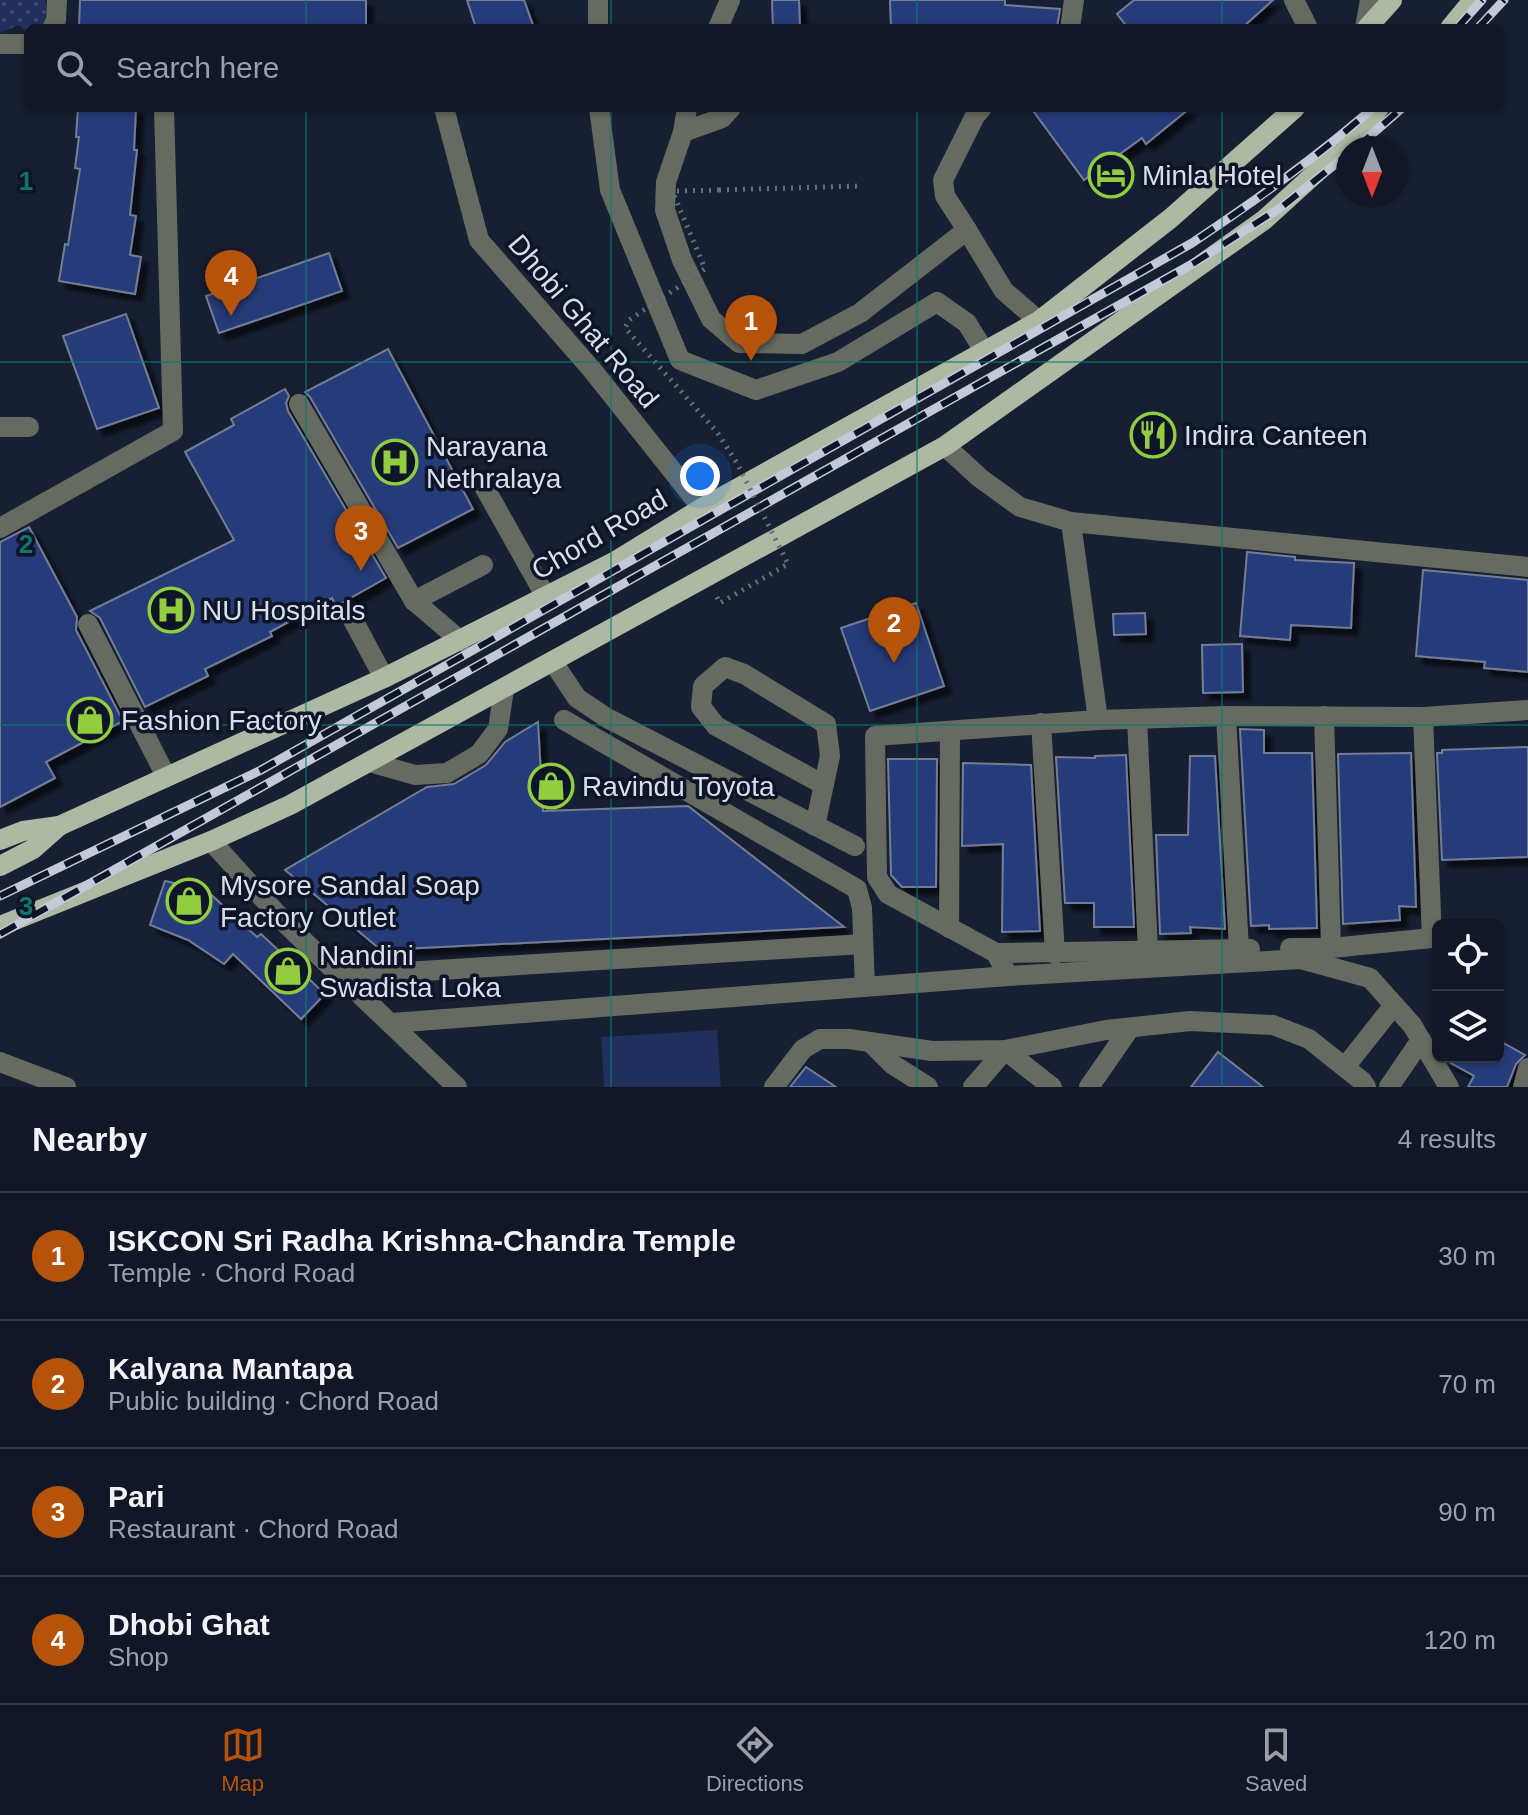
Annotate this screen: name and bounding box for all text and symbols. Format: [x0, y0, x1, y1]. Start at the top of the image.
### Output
search box [24, 24, 1504, 112]
icon: search [52, 46, 96, 90]
text: Search here [116, 51, 279, 84]
north arrow [1336, 136, 1408, 208]
hotel icon: Minla Hotel [1087, 151, 1135, 199]
place label: Minla Hotel [1142, 160, 1282, 191]
text: 1 [19, 166, 33, 196]
street label: Dhobi Ghat Road [502, 228, 665, 414]
pin: 4 [205, 250, 257, 316]
pin: 1 [725, 295, 777, 361]
restaurant icon: Indira Canteen [1129, 411, 1177, 459]
place label: Indira Canteen [1184, 420, 1368, 451]
place label: Narayana Nethralaya [426, 431, 562, 494]
hospital icon: Narayana Nethralaya [371, 438, 419, 486]
your location [680, 456, 720, 496]
street label: Chord Road [526, 483, 672, 586]
pin: 3 [335, 505, 387, 571]
text: 2 [19, 529, 33, 559]
hospital icon: NU Hospitals [147, 586, 195, 634]
place label: NU Hospitals [202, 595, 365, 626]
pin: 2 [868, 597, 920, 663]
shop icon: Fashion Factory [66, 696, 114, 744]
place label: Fashion Factory [121, 705, 322, 736]
shop icon: Ravindu Toyota [527, 762, 575, 810]
place label: Ravindu Toyota [582, 771, 775, 802]
place label: Mysore Sandal Soap Factory Outlet [220, 870, 480, 933]
shop icon: Mysore Sandal Soap Factory Outlet [165, 877, 213, 925]
text: 3 [19, 891, 33, 921]
map controls [1432, 919, 1504, 1063]
button: locate [1432, 919, 1504, 991]
place label: Nandini Swadista Loka [319, 940, 502, 1003]
shop icon: Nandini Swadista Loka [264, 947, 312, 995]
button: layers [1432, 991, 1504, 1063]
text: Nearby [32, 1120, 147, 1158]
text: 4 results [1398, 1124, 1496, 1154]
text: ISKCON Sri Radha Krishna-Chandra Temple [108, 1224, 736, 1257]
text: 1 [51, 1241, 65, 1271]
text: 30 m [1438, 1241, 1496, 1271]
text: Temple · Chord Road [108, 1258, 355, 1288]
text: Kalyana Mantapa [108, 1352, 353, 1385]
text: 2 [51, 1369, 65, 1399]
text: 70 m [1438, 1369, 1496, 1399]
text: Public building · Chord Road [108, 1386, 439, 1416]
text: Pari [108, 1480, 165, 1513]
text: 3 [51, 1497, 65, 1527]
text: 90 m [1438, 1497, 1496, 1527]
text: Restaurant · Chord Road [108, 1514, 398, 1544]
text: Dhobi Ghat [108, 1608, 270, 1641]
text: 4 [51, 1625, 65, 1655]
text: 120 m [1424, 1625, 1496, 1655]
text: Shop [108, 1642, 169, 1672]
tab: Map [221, 1723, 265, 1797]
tab: Directions [706, 1723, 804, 1797]
tab: Saved [1245, 1723, 1307, 1797]

